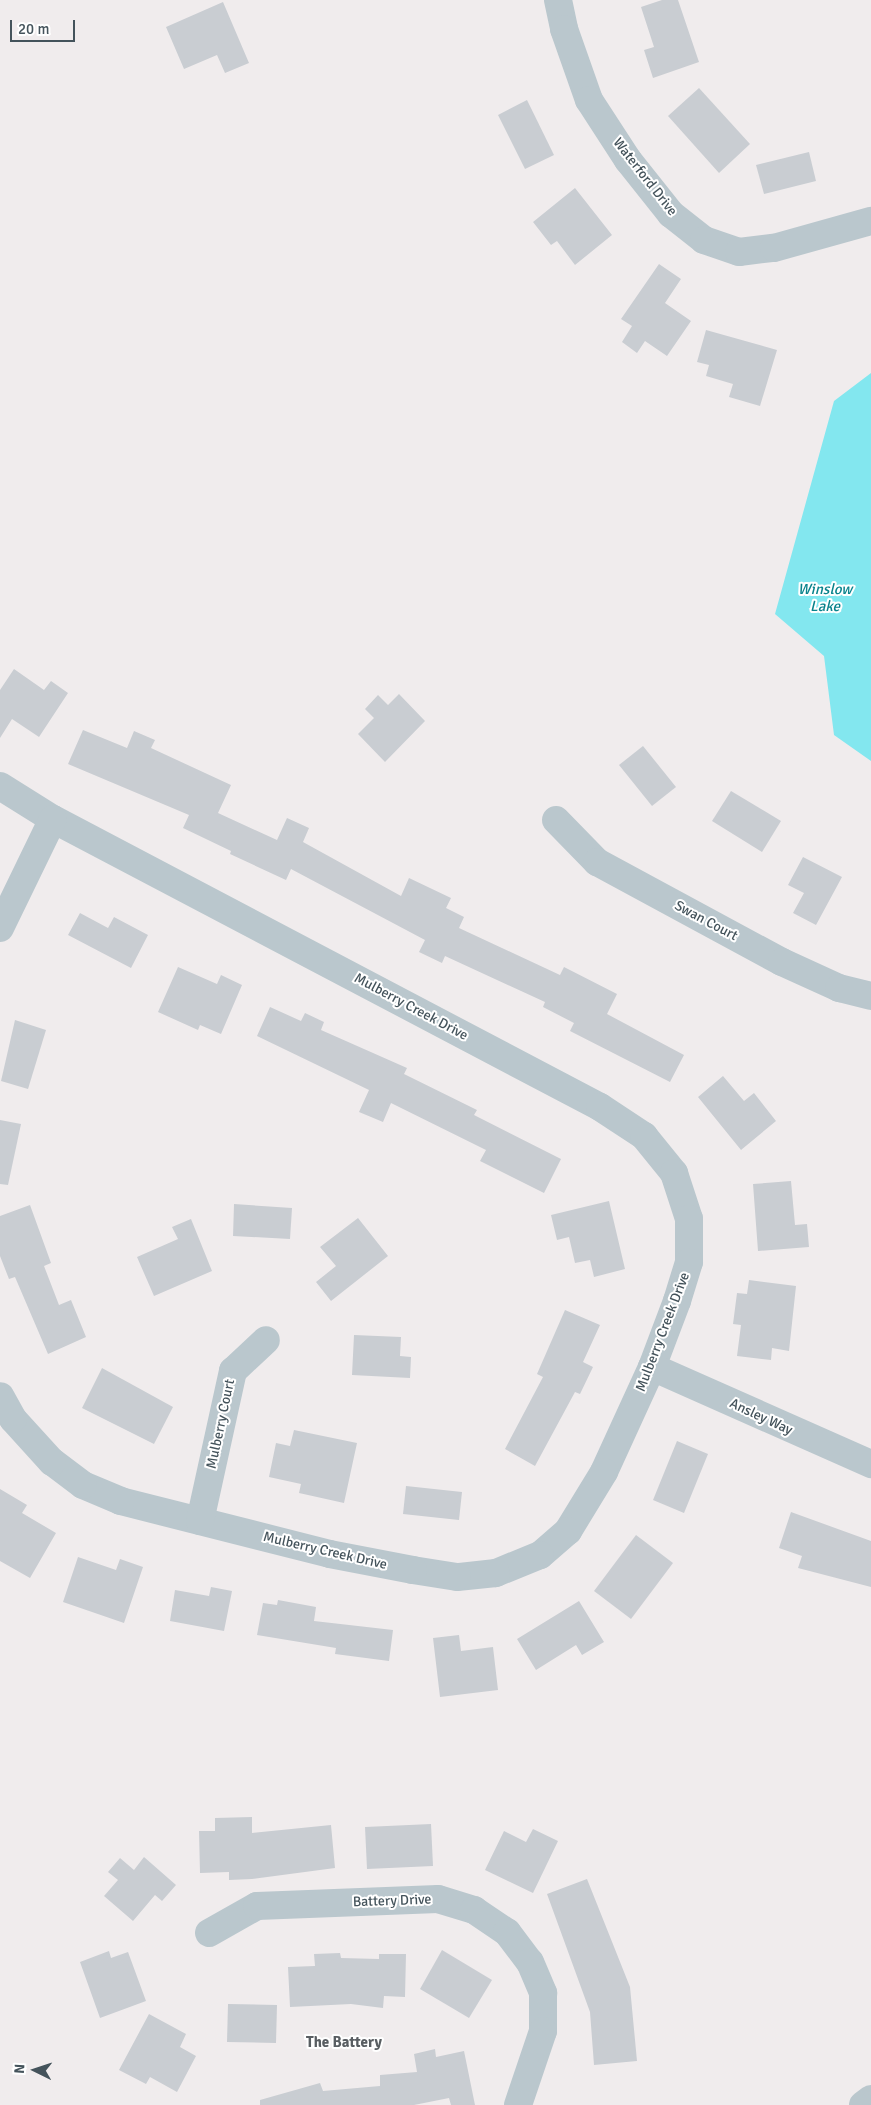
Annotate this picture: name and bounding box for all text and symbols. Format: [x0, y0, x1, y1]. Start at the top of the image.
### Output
scale bar [12, 10, 78, 42]
text: 20 m [18, 20, 49, 38]
street label: Waterford Drive [609, 135, 681, 219]
water label: Winslow Lake [798, 580, 852, 615]
street label: Swan Court [672, 897, 740, 945]
street label: Mulberry Creek Drive [351, 970, 471, 1044]
street label: Mulberry Creek Drive [632, 1270, 694, 1394]
street label: Mulberry Court [203, 1378, 239, 1470]
street label: Ansley Way [727, 1395, 795, 1439]
street label: Mulberry Creek Drive [261, 1529, 389, 1573]
street label: Battery Drive [352, 1891, 432, 1911]
district label: The Battery [306, 2034, 382, 2052]
north arrow [10, 2045, 60, 2095]
text: N [11, 2063, 28, 2074]

